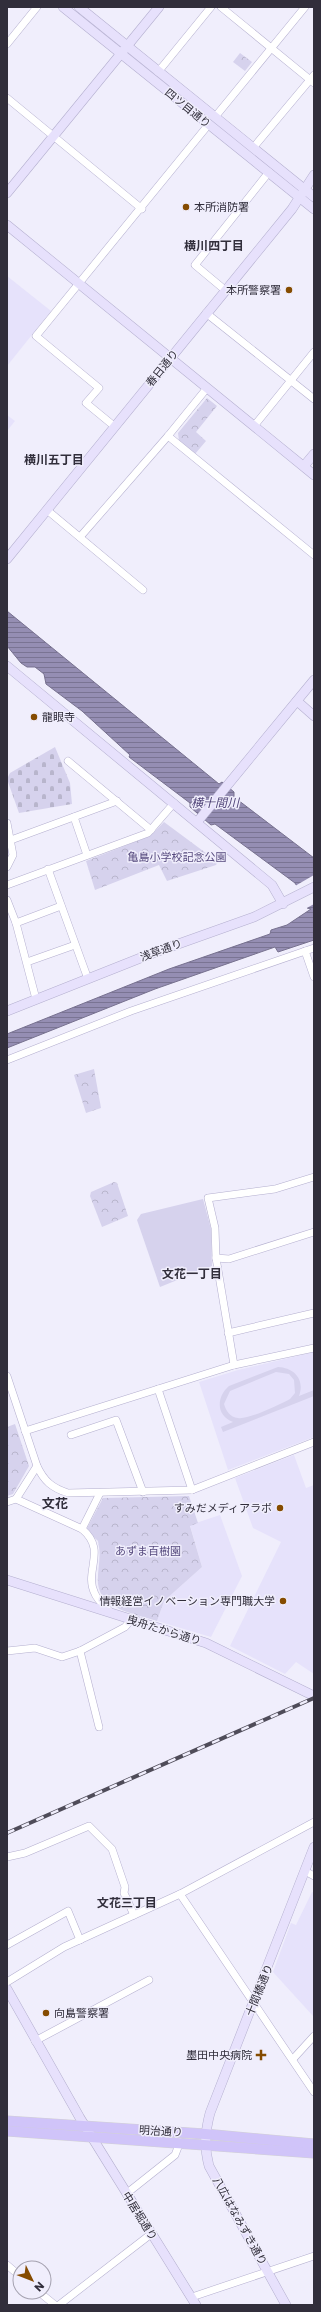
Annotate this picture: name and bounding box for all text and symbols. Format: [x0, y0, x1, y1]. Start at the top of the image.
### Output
street label: 四ツ目通り [162, 84, 214, 132]
place label: 本所消防署 [194, 199, 249, 215]
marker: 本所消防署 [181, 202, 191, 212]
district label: 横川四丁目 [184, 237, 244, 254]
place label: 本所警察署 [226, 282, 281, 298]
marker: 本所警察署 [284, 285, 294, 295]
street label: 春日通り [142, 346, 182, 390]
district label: 横川五丁目 [24, 451, 84, 468]
place label: 龍眼寺 [42, 709, 75, 725]
marker: 龍眼寺 [29, 712, 39, 722]
water label: 横十間川 [191, 794, 241, 811]
park label: 亀島小学校記念公園 [128, 849, 227, 865]
street label: 浅草通り [138, 935, 184, 965]
district label: 文花一丁目 [162, 1265, 222, 1282]
district label: 文花 [42, 1494, 68, 1513]
place label: すみだメディアラボ [174, 1500, 272, 1516]
marker: すみだメディアラボ [275, 1503, 285, 1513]
park label: あずま百樹園 [115, 1543, 181, 1559]
place label: 情報経営イノベーション専門職大学 [99, 1593, 275, 1609]
marker: 情報経営イノベーション専門職大学 [278, 1596, 288, 1606]
street label: 曳舟たから通り [125, 1611, 203, 1649]
district label: 文花三丁目 [97, 1894, 157, 1911]
street label: 十間橋通り [241, 1962, 277, 2018]
place label: 向島警察署 [54, 2005, 109, 2021]
marker: 向島警察署 [41, 2008, 51, 2018]
place label: 墨田中央病院 [186, 2047, 252, 2063]
marker: 墨田中央病院 [255, 2049, 267, 2061]
street label: 明治通り [139, 2122, 183, 2140]
street label: 八広はなみずき通り [209, 2174, 271, 2268]
street label: 中居堀通り [119, 2188, 161, 2244]
north arrow [12, 2260, 52, 2300]
text: N [31, 2278, 48, 2295]

